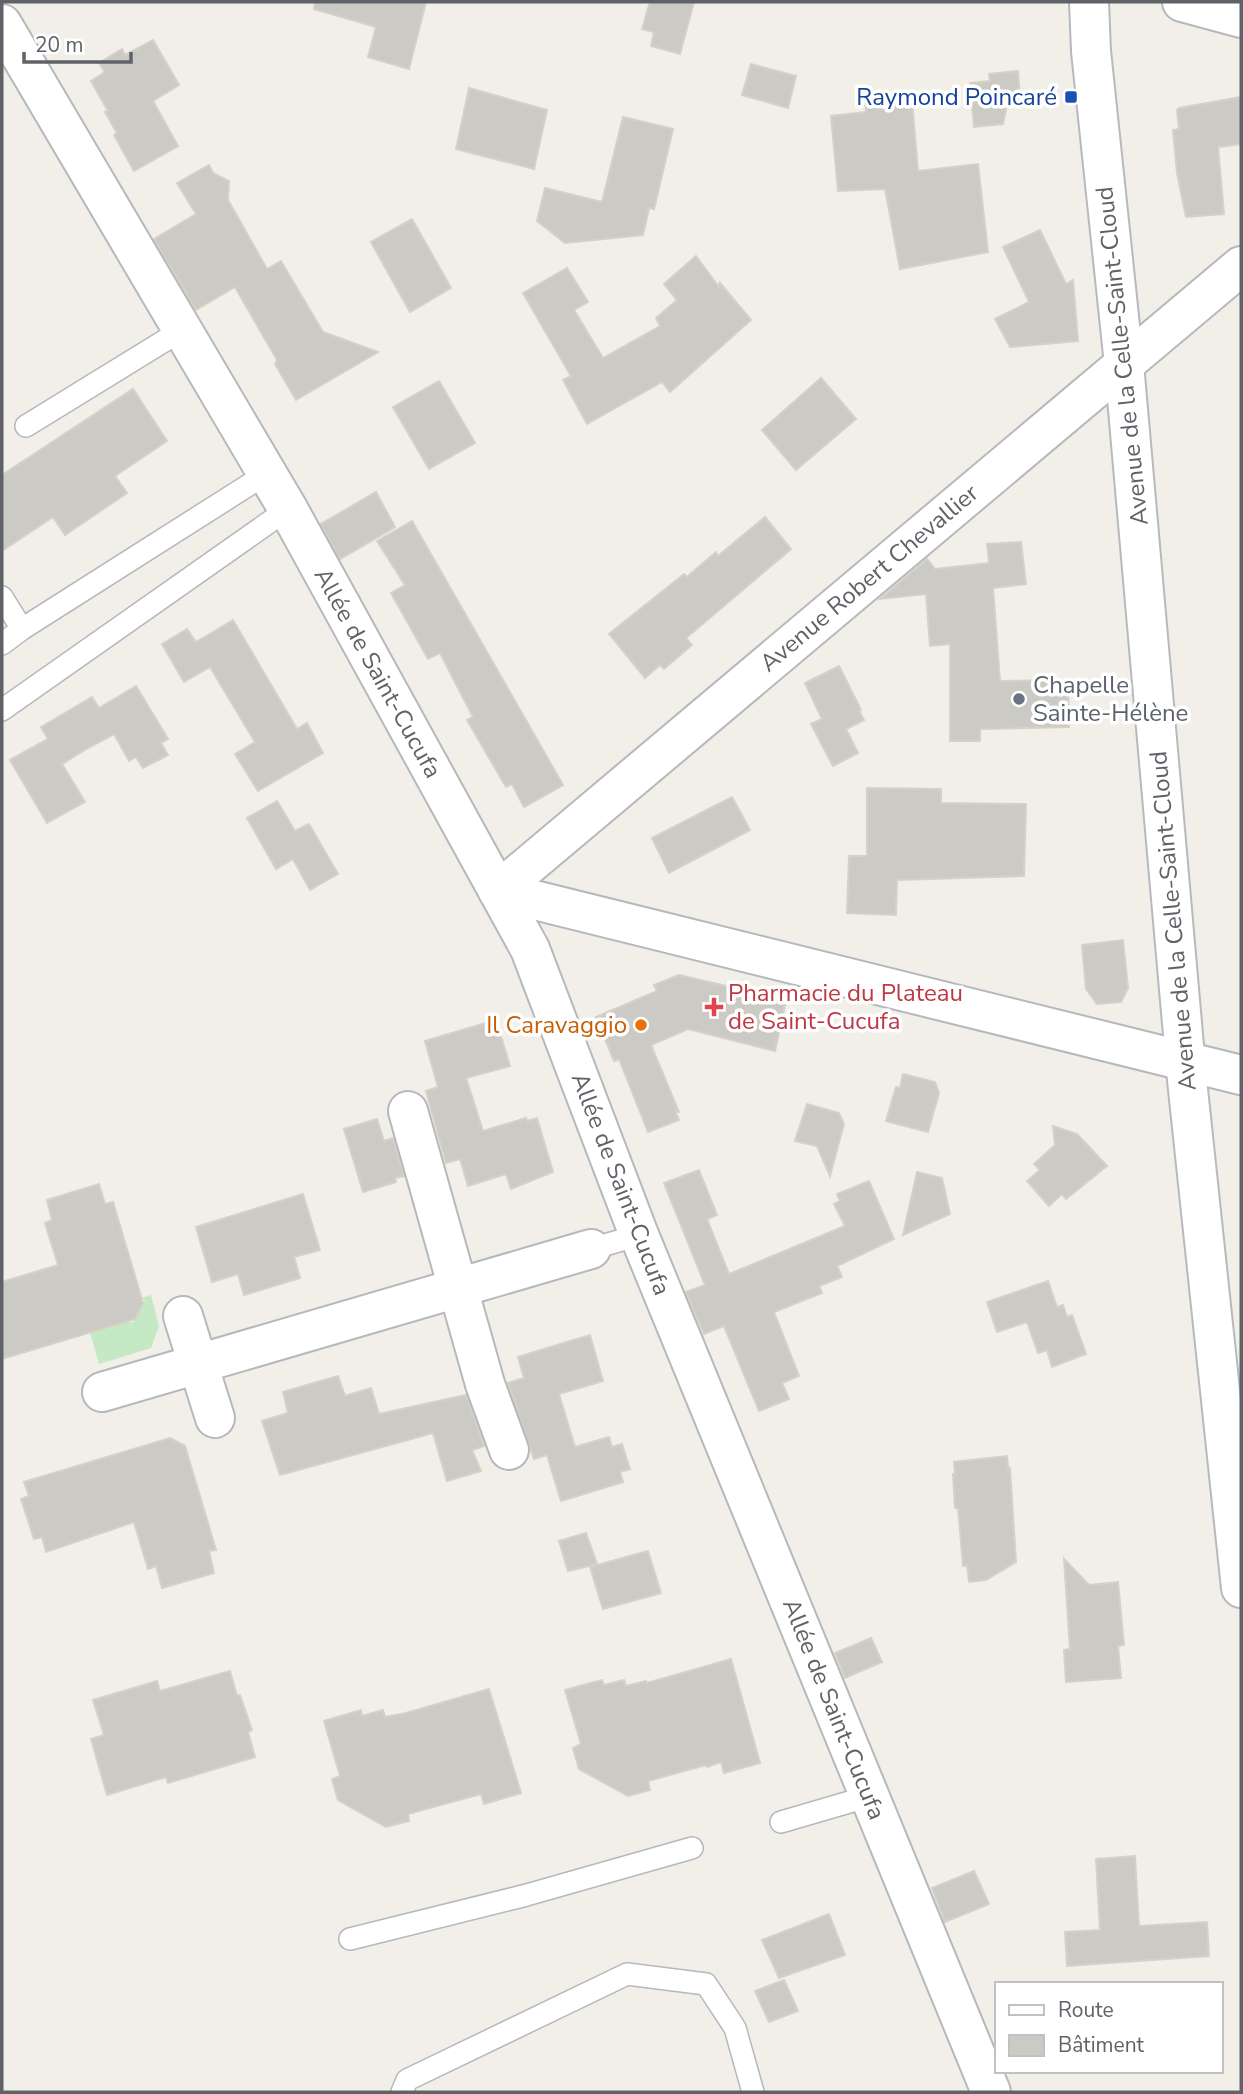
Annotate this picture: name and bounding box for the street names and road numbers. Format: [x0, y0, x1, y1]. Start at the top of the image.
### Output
street label: Avenue de la Celle-Saint-Cloud [1088, 185, 1156, 527]
street label: Avenue Robert Chevallier [753, 477, 985, 679]
street label: Allée de Saint-Cucufa [307, 562, 449, 784]
street label: Avenue de la Celle-Saint-Cloud [1142, 750, 1204, 1092]
street label: Allée de Saint-Cucufa [564, 1068, 678, 1300]
street label: Allée de Saint-Cucufa [775, 1594, 893, 1824]

